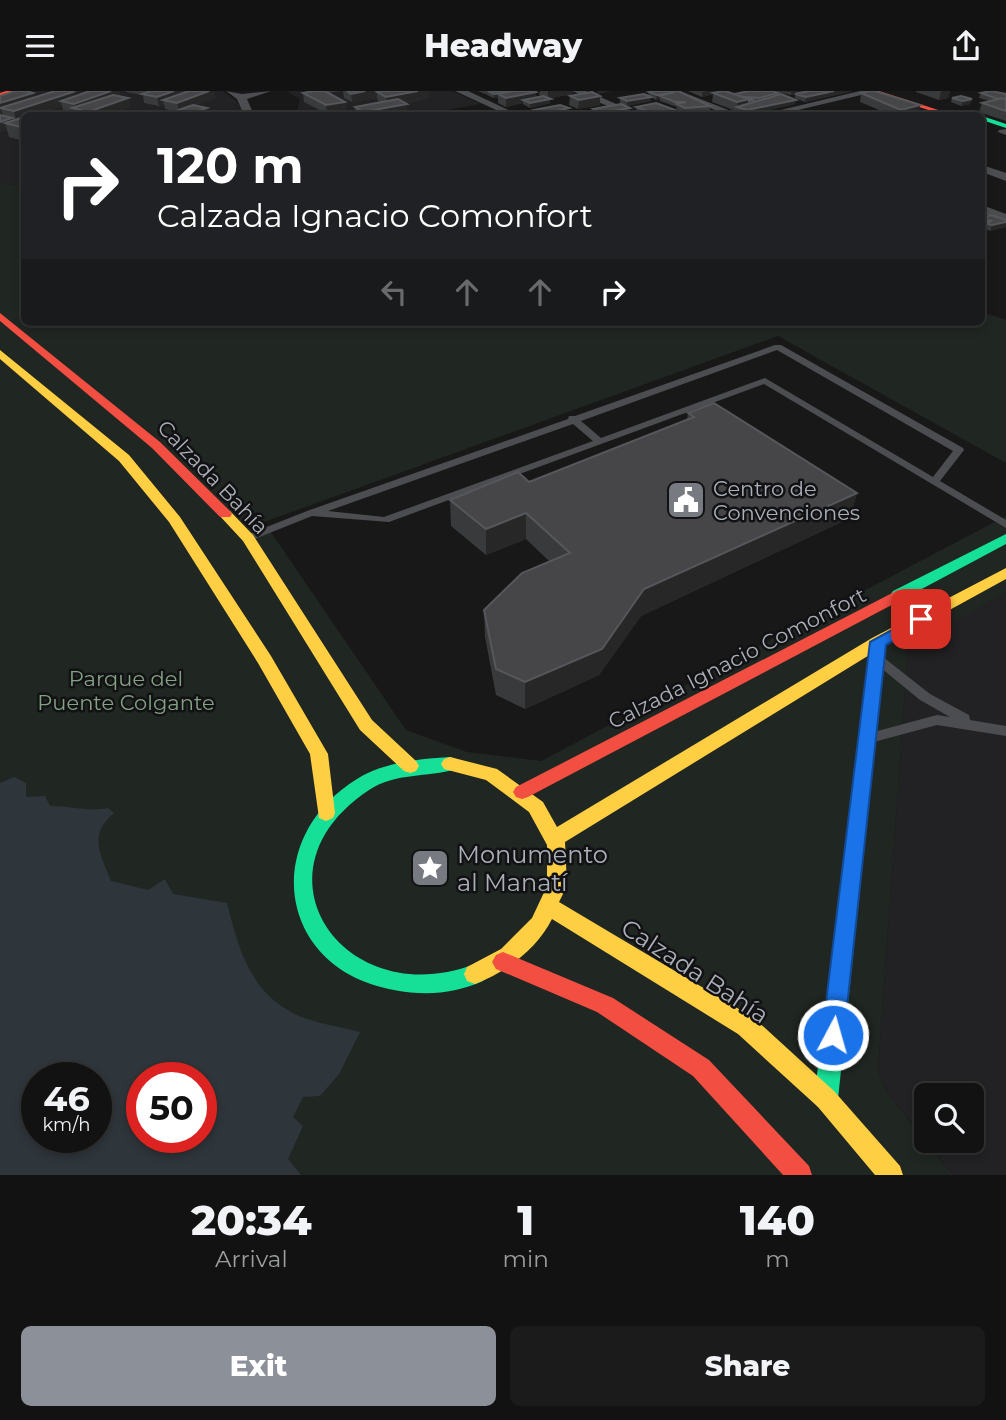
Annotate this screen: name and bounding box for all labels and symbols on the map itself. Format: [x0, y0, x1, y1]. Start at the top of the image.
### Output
street label: Calzada Bahía [152, 415, 274, 539]
place label: Centro de Convenciones [713, 476, 860, 525]
public building icon: Centro de Convenciones [665, 479, 707, 521]
street label: Calzada Ignacio Comonfort [604, 582, 870, 734]
pin [891, 589, 951, 649]
park label: Parque del Puente Colgante [37, 666, 215, 715]
place label: Monumento al Manatí [457, 840, 608, 897]
place icon: Monumento al Manatí [409, 847, 451, 889]
street label: Calzada Bahía [616, 913, 774, 1029]
position arrow [796, 998, 870, 1072]
speed limit sign: 50 [126, 1062, 217, 1153]

